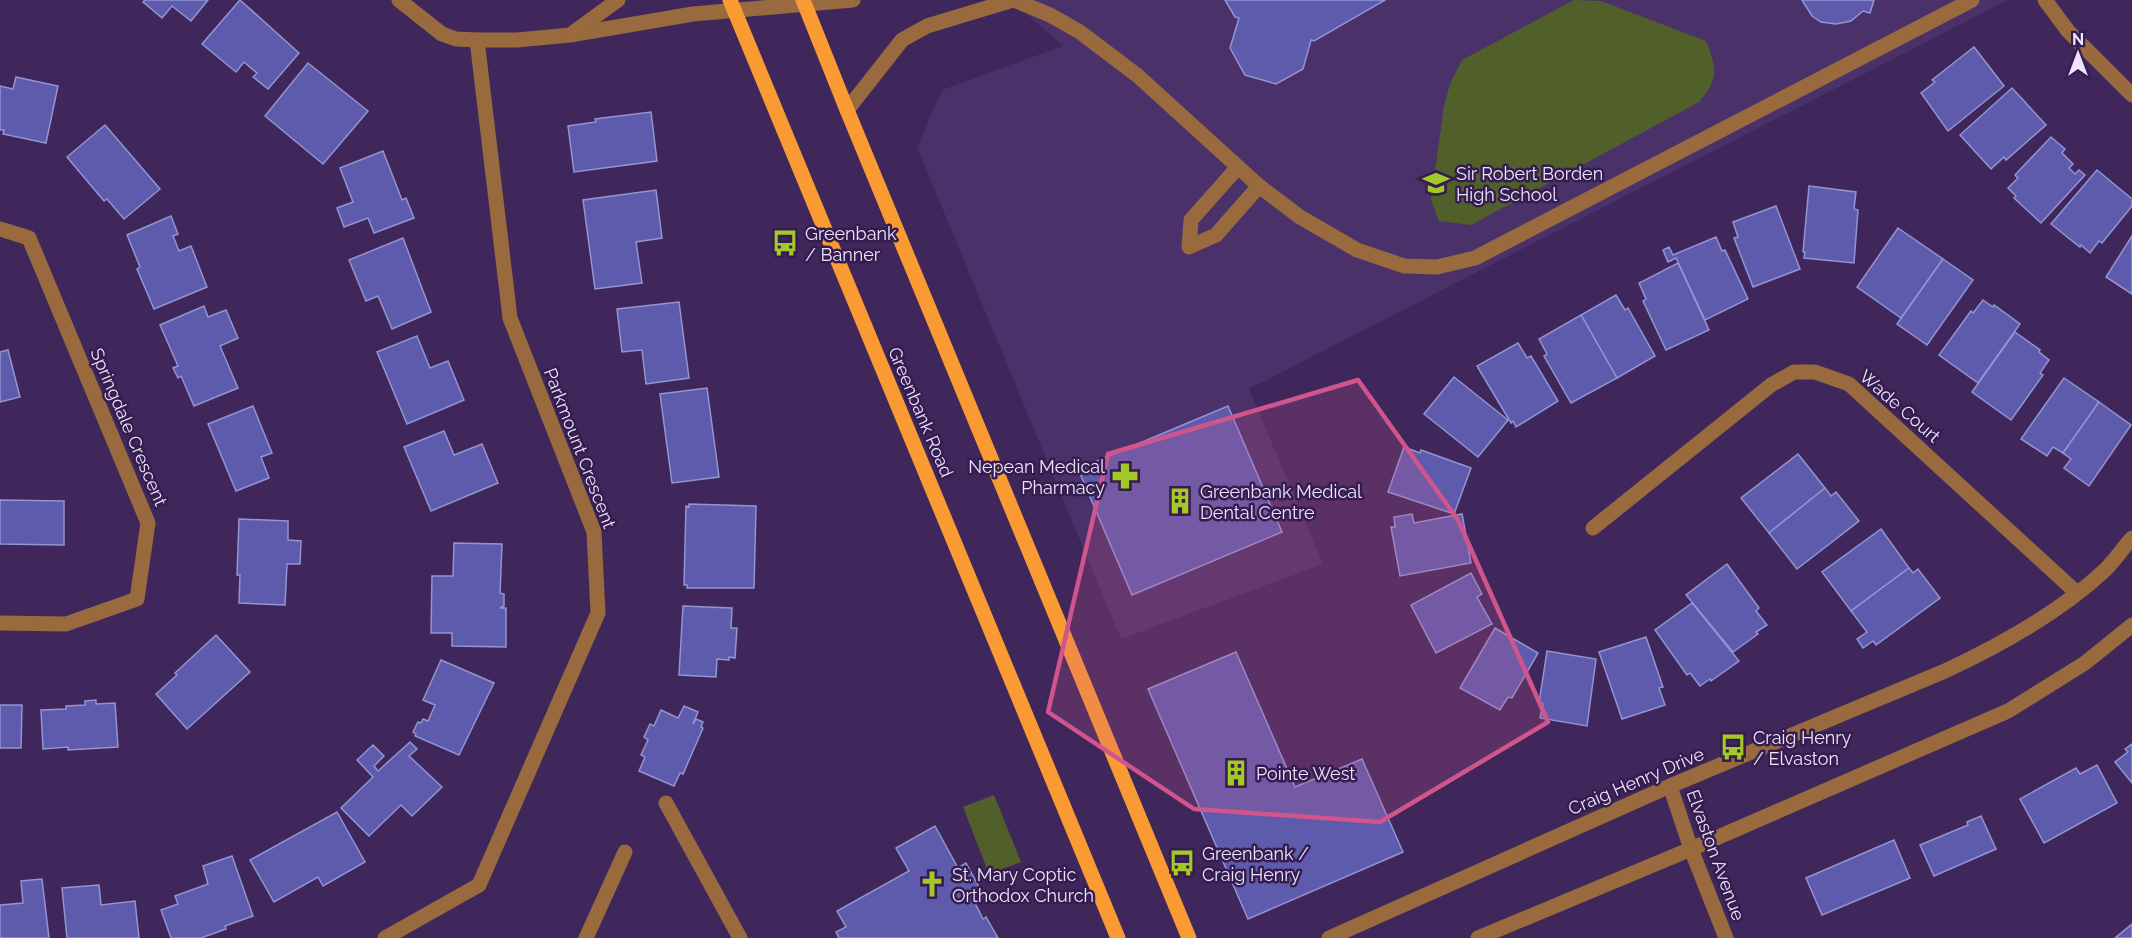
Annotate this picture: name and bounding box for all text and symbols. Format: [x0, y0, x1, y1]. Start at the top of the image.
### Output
north arrow [2048, 24, 2108, 84]
text: N [2072, 30, 2084, 49]
place label: Sir Robert Borden High School [1456, 163, 1603, 205]
school or university icon: Sir Robert Borden High School [1421, 168, 1451, 198]
place label: Greenbank / Banner [805, 223, 897, 265]
bus stop icon: Greenbank / Banner [770, 228, 800, 258]
street label: Greenbank Road [884, 344, 958, 480]
street label: Springdale Crescent [86, 345, 172, 509]
street label: Parkmount Crescent [540, 365, 620, 531]
street label: Wade Court [1855, 365, 1945, 447]
place label: Nepean Medical Pharmacy [968, 456, 1105, 498]
pharmacy icon: Nepean Medical Pharmacy [1110, 461, 1140, 491]
place label: Greenbank Medical Dental Centre [1200, 481, 1362, 523]
building icon: Greenbank Medical Dental Centre [1165, 486, 1195, 516]
place label: Craig Henry / Elvaston [1753, 727, 1852, 769]
bus stop icon: Craig Henry / Elvaston [1718, 732, 1748, 762]
street label: Craig Henry Drive [1565, 743, 1707, 819]
building icon: Pointe West [1221, 758, 1251, 788]
place label: Pointe West [1256, 763, 1355, 784]
street label: Elvaston Avenue [1683, 787, 1750, 924]
place label: Greenbank / Craig Henry [1202, 843, 1309, 885]
bus stop icon: Greenbank / Craig Henry [1167, 848, 1197, 878]
place label: St. Mary Coptic Orthodox Church [952, 864, 1094, 906]
church icon: St. Mary Coptic Orthodox Church [917, 869, 947, 899]

